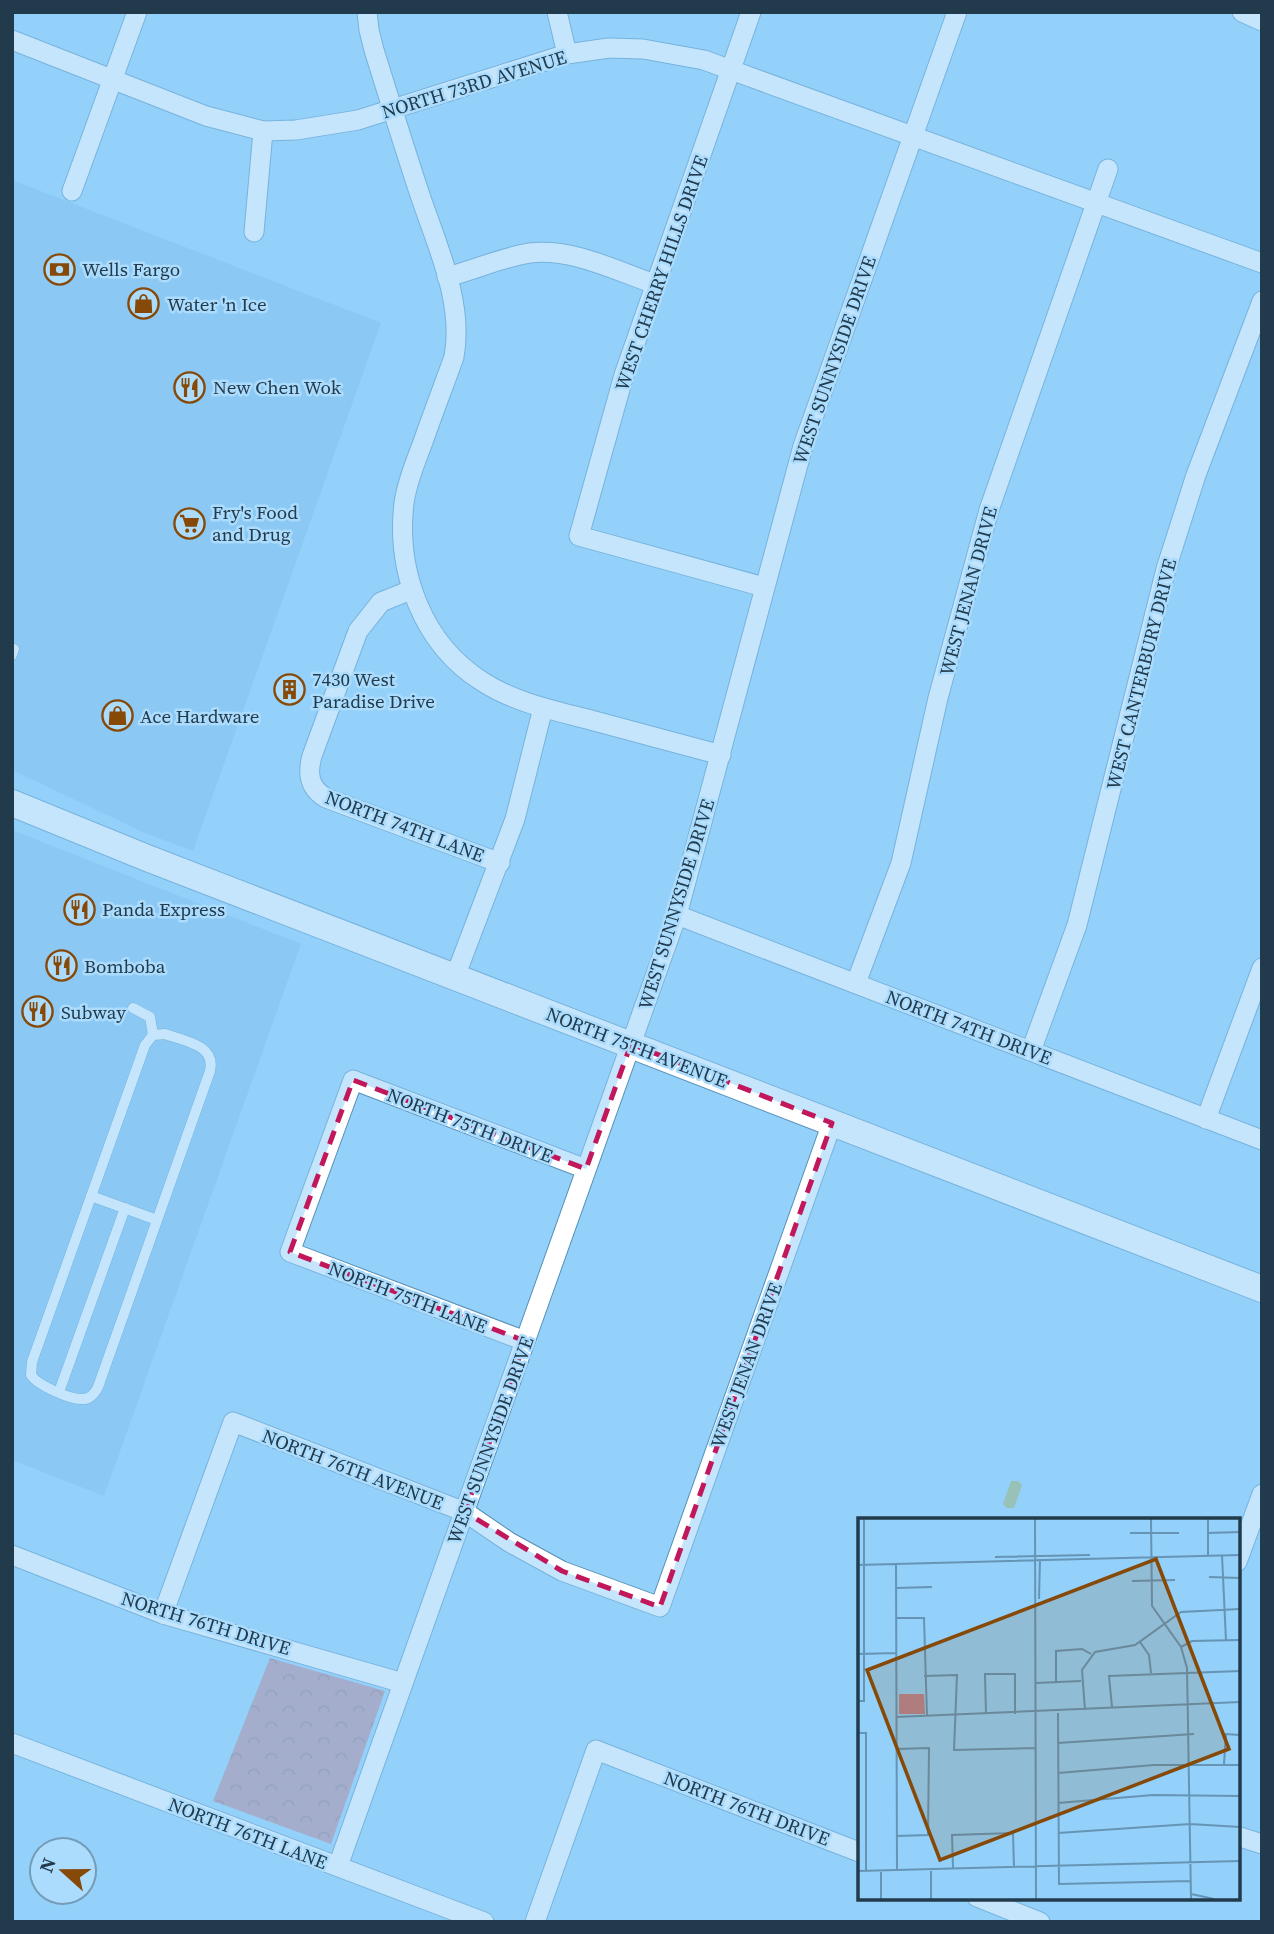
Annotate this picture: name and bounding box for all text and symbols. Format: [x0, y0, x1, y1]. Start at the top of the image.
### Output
street label: NORTH 73RD AVENUE [378, 44, 570, 124]
street label: WEST CHERRY HILLS DRIVE [608, 152, 714, 394]
bank icon: Wells Fargo [42, 252, 76, 286]
street label: WEST SUNNYSIDE DRIVE [786, 252, 882, 468]
place label: Wells Fargo [82, 256, 180, 282]
shop icon: Water 'n Ice [127, 287, 161, 321]
place label: Water 'n Ice [167, 291, 267, 317]
restaurant icon: New Chen Wok [173, 370, 207, 404]
place label: New Chen Wok [213, 374, 342, 400]
place label: Fry's Food and Drug [212, 499, 298, 547]
street label: WEST JENAN DRIVE [933, 504, 1003, 678]
supermarket icon: Fry's Food and Drug [172, 506, 206, 540]
street label: WEST CANTERBURY DRIVE [1100, 556, 1182, 792]
place label: 7430 West Paradise Drive [312, 666, 435, 714]
building icon: 7430 West Paradise Drive [272, 673, 306, 707]
shop icon: Ace Hardware [100, 699, 134, 733]
place label: Ace Hardware [140, 703, 260, 729]
street label: NORTH 74TH LANE [322, 784, 488, 868]
street label: WEST SUNNYSIDE DRIVE [632, 796, 720, 1012]
restaurant icon: Panda Express [62, 892, 96, 926]
place label: Panda Express [102, 896, 225, 922]
restaurant icon: Bomboba [44, 949, 78, 983]
place label: Bomboba [84, 953, 166, 979]
street label: NORTH 74TH DRIVE [882, 983, 1056, 1071]
restaurant icon: Subway [21, 995, 55, 1029]
place label: Subway [61, 999, 126, 1025]
street label: NORTH 75TH AVENUE [543, 1000, 731, 1094]
street label: NORTH 75TH DRIVE [383, 1081, 557, 1169]
street label: NORTH 75TH LANE [325, 1255, 491, 1339]
street label: WEST JENAN DRIVE [704, 1279, 788, 1451]
street label: WEST SUNNYSIDE DRIVE [440, 1333, 540, 1547]
street label: NORTH 76TH AVENUE [259, 1422, 447, 1516]
inset map [858, 1518, 1239, 1899]
street label: NORTH 76TH DRIVE [118, 1585, 294, 1661]
street label: NORTH 76TH DRIVE [660, 1764, 834, 1852]
street label: NORTH 76TH LANE [165, 1791, 331, 1875]
north arrow [28, 1836, 98, 1906]
text: N [33, 1854, 62, 1876]

